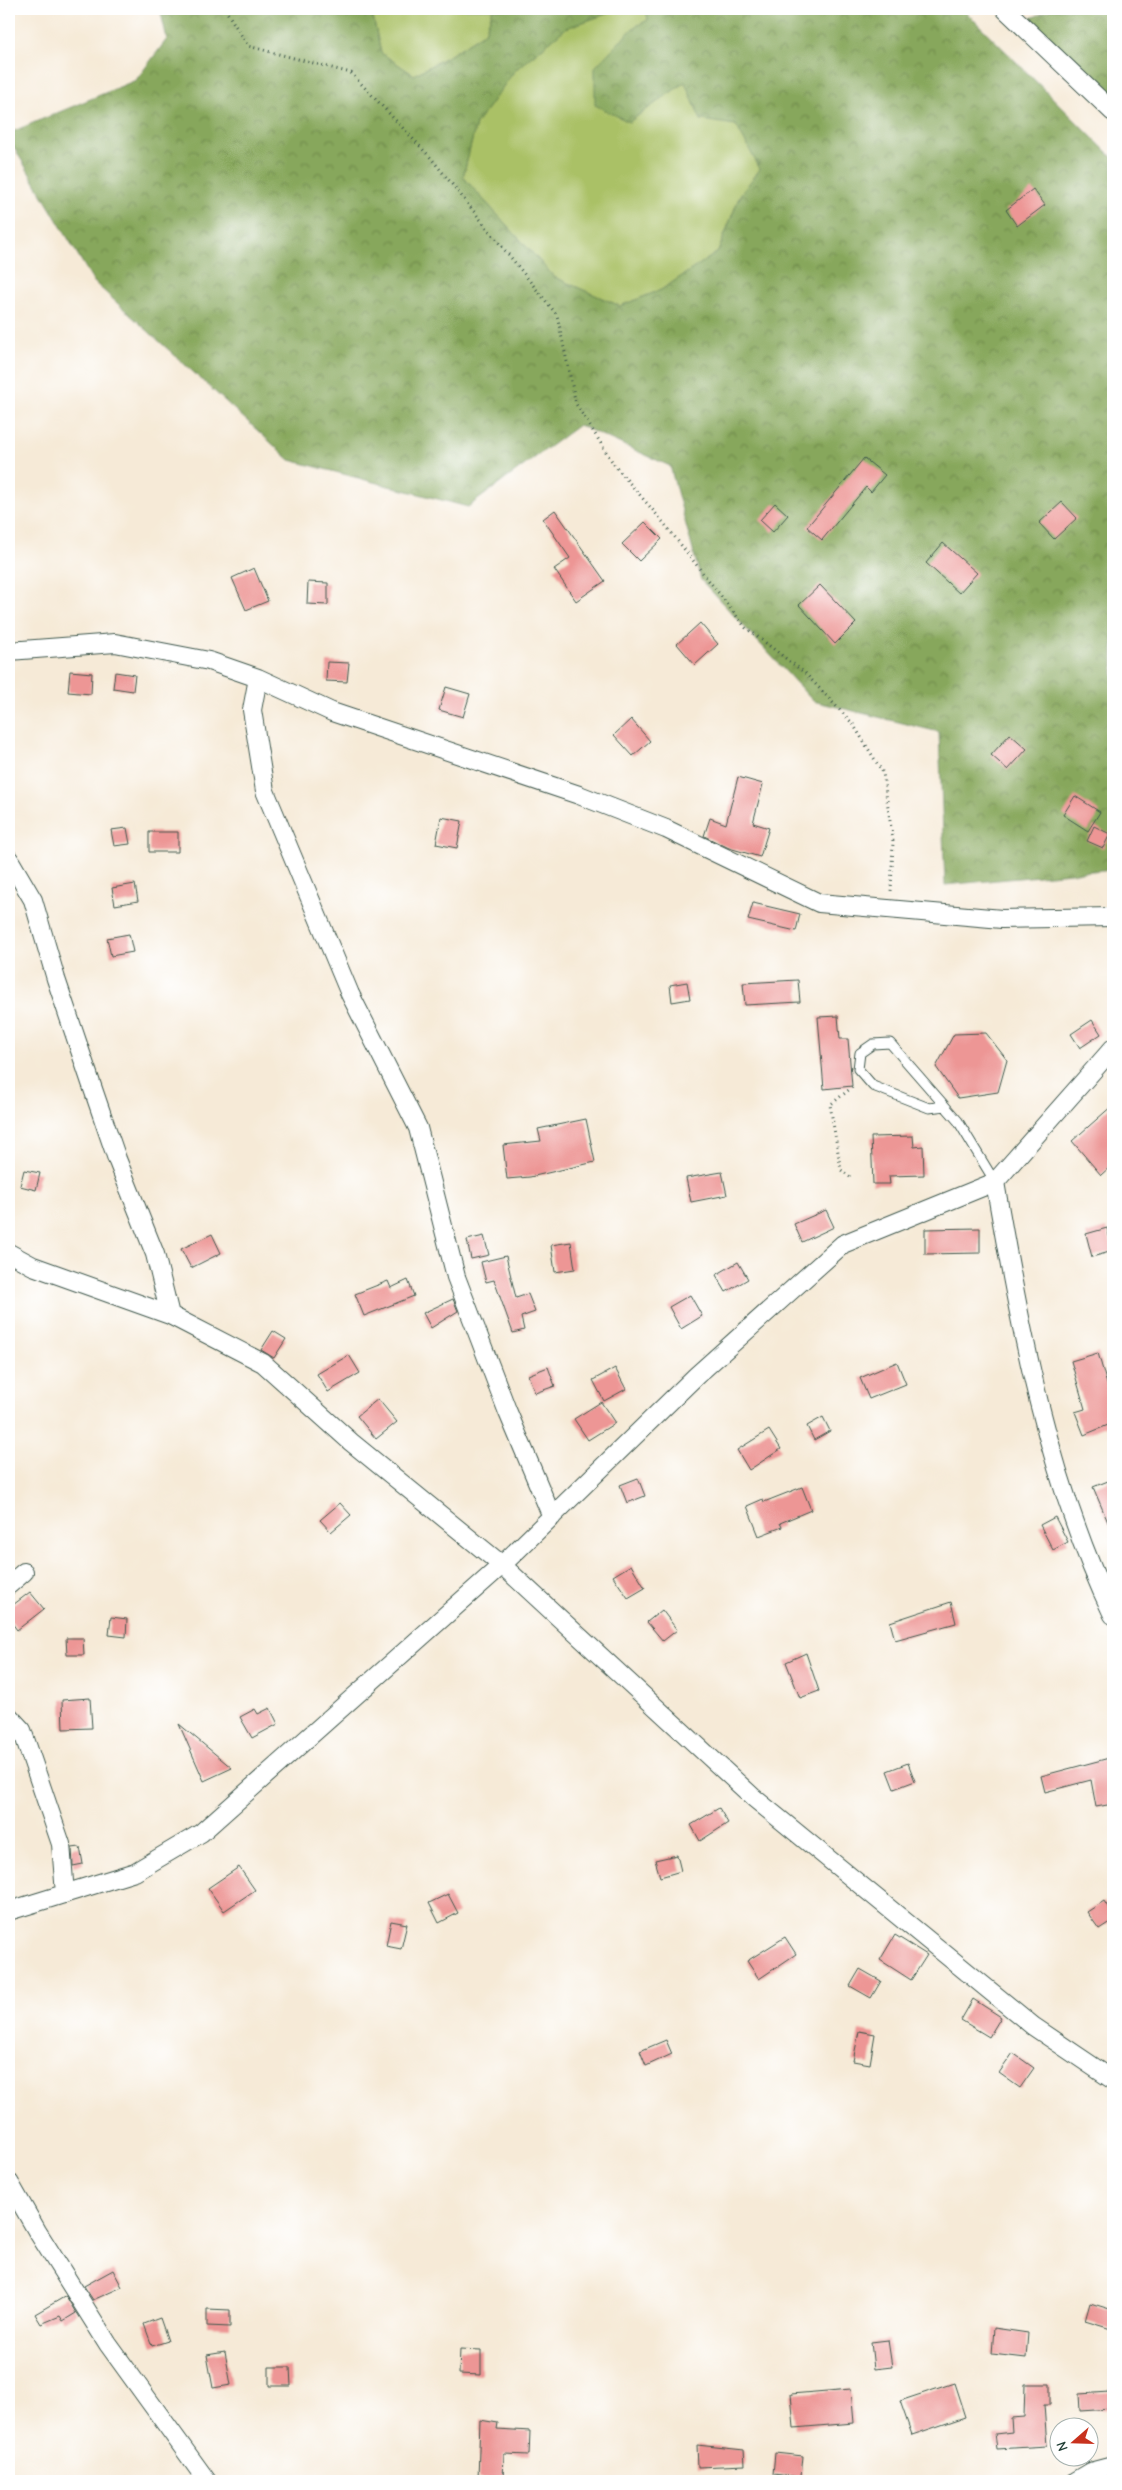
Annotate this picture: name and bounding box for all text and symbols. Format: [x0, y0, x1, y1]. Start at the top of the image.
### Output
north arrow [1050, 2418, 1100, 2468]
text: N [1053, 2439, 1072, 2453]

